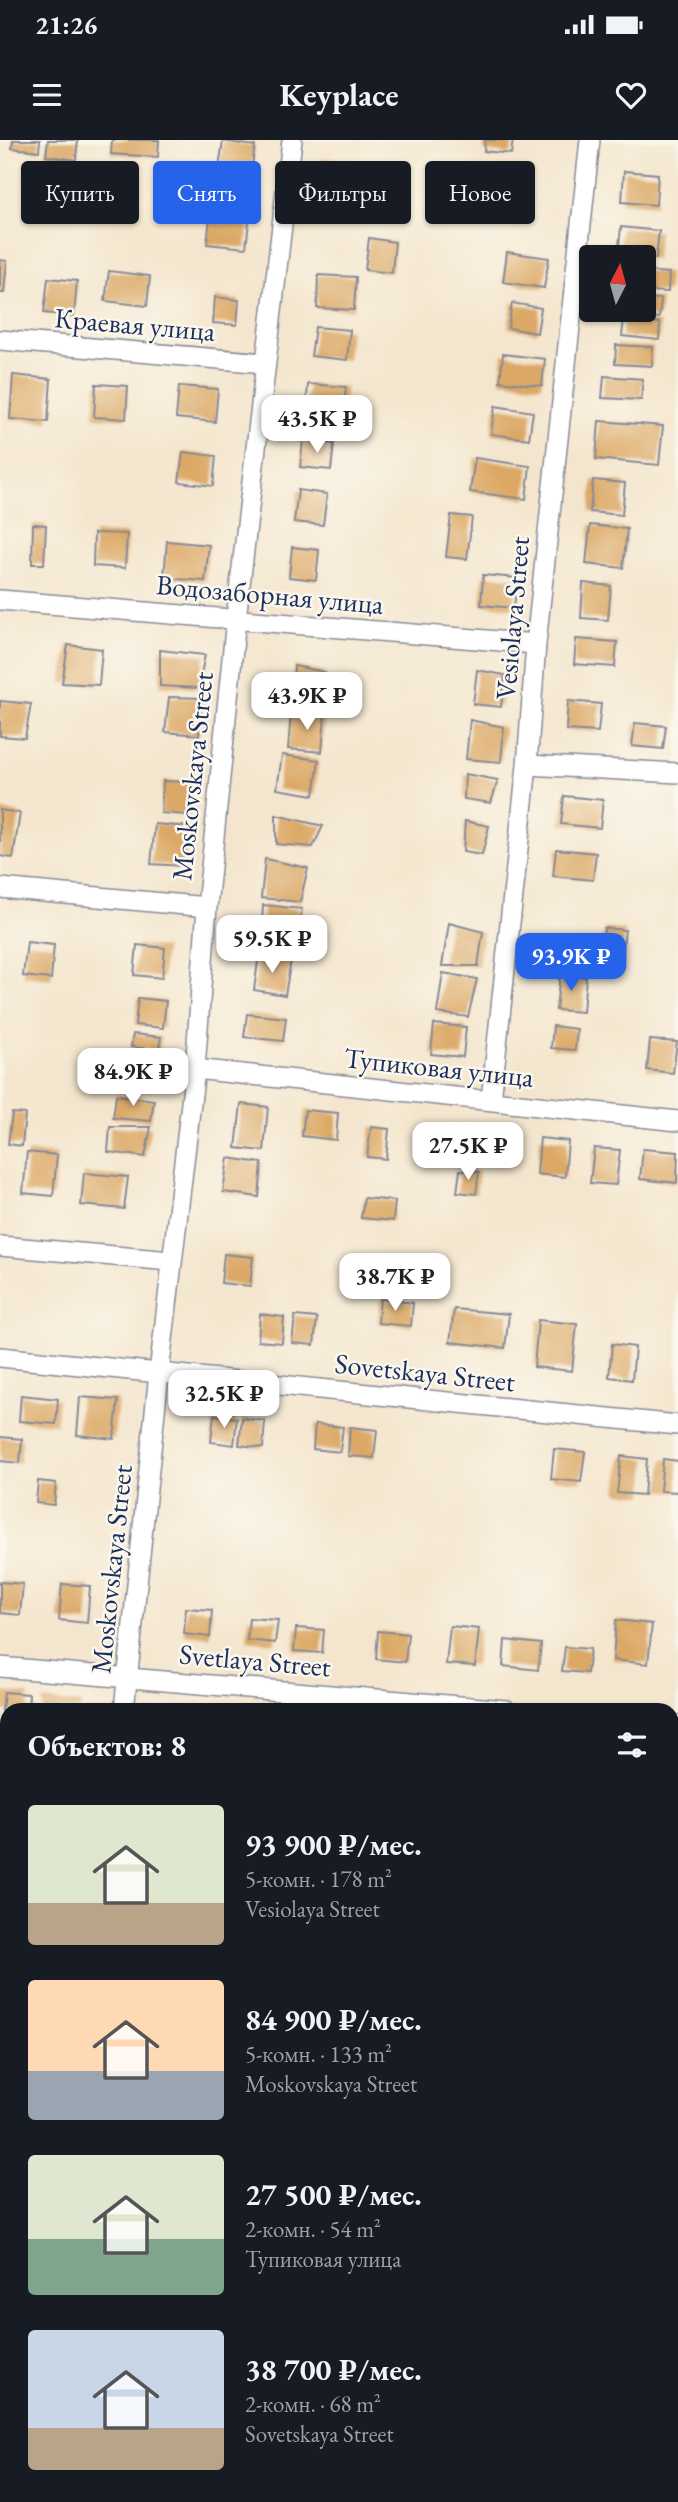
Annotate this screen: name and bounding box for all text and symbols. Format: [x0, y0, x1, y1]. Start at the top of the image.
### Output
text: 21:26 [35, 8, 97, 42]
text: Keyplace [279, 74, 399, 116]
icon: menu [28, 76, 66, 114]
icon: heart [612, 76, 650, 114]
chip: Купить [21, 161, 139, 224]
chip: Снять [153, 161, 261, 224]
chip: Фильтры [275, 161, 411, 224]
chip: Новое [425, 161, 535, 224]
north arrow [579, 245, 656, 322]
map controls [579, 245, 656, 322]
street label: Краевая улица [53, 299, 218, 349]
pin: 43.5K ₽ [252, 396, 382, 455]
text: 43.5K ₽ [277, 403, 357, 433]
street label: Vesiolaya Street [487, 535, 537, 701]
street label: Водозаборная улица [155, 566, 386, 622]
street label: Moskovskaya Street [163, 670, 221, 882]
pin: 43.9K ₽ [242, 672, 372, 732]
text: 43.9K ₽ [267, 680, 347, 710]
pin: 59.5K ₽ [207, 916, 337, 975]
text: 59.5K ₽ [232, 923, 312, 953]
pin: 93.9K ₽ [506, 934, 636, 993]
text: 93.9K ₽ [531, 941, 611, 971]
street label: Тупиковая улица [342, 1039, 536, 1095]
pin: 84.9K ₽ [68, 1048, 198, 1108]
text: 84.9K ₽ [93, 1056, 173, 1086]
pin: 27.5K ₽ [403, 1122, 533, 1182]
text: 27.5K ₽ [428, 1130, 508, 1160]
pin: 38.7K ₽ [330, 1254, 460, 1313]
text: 38.7K ₽ [355, 1261, 435, 1291]
street label: Sovetskaya Street [333, 1345, 517, 1399]
pin: 32.5K ₽ [159, 1370, 289, 1430]
text: 32.5K ₽ [184, 1378, 264, 1408]
street label: Moskovskaya Street [82, 1463, 140, 1675]
street label: Svetlaya Street [178, 1635, 333, 1685]
text: Объектов: 8 [28, 1726, 186, 1765]
icon: filters [613, 1726, 651, 1764]
text: 93 900 ₽/мес. [245, 1825, 422, 1864]
icon: home [84, 1833, 168, 1917]
text: 5-комн. · 178 m² [245, 1864, 392, 1894]
text: Vesiolaya Street [245, 1894, 380, 1924]
text: 84 900 ₽/мес. [245, 2000, 422, 2039]
icon: home [84, 2008, 168, 2092]
text: 5-комн. · 133 m² [245, 2039, 392, 2069]
text: Moskovskaya Street [245, 2069, 417, 2099]
text: 27 500 ₽/мес. [245, 2175, 422, 2214]
icon: home [84, 2183, 168, 2267]
text: 2-комн. · 54 m² [245, 2214, 381, 2244]
text: Тупиковая улица [245, 2244, 401, 2274]
text: 38 700 ₽/мес. [245, 2350, 422, 2389]
icon: home [84, 2358, 168, 2442]
text: 2-комн. · 68 m² [245, 2389, 381, 2419]
text: Sovetskaya Street [245, 2419, 394, 2449]

